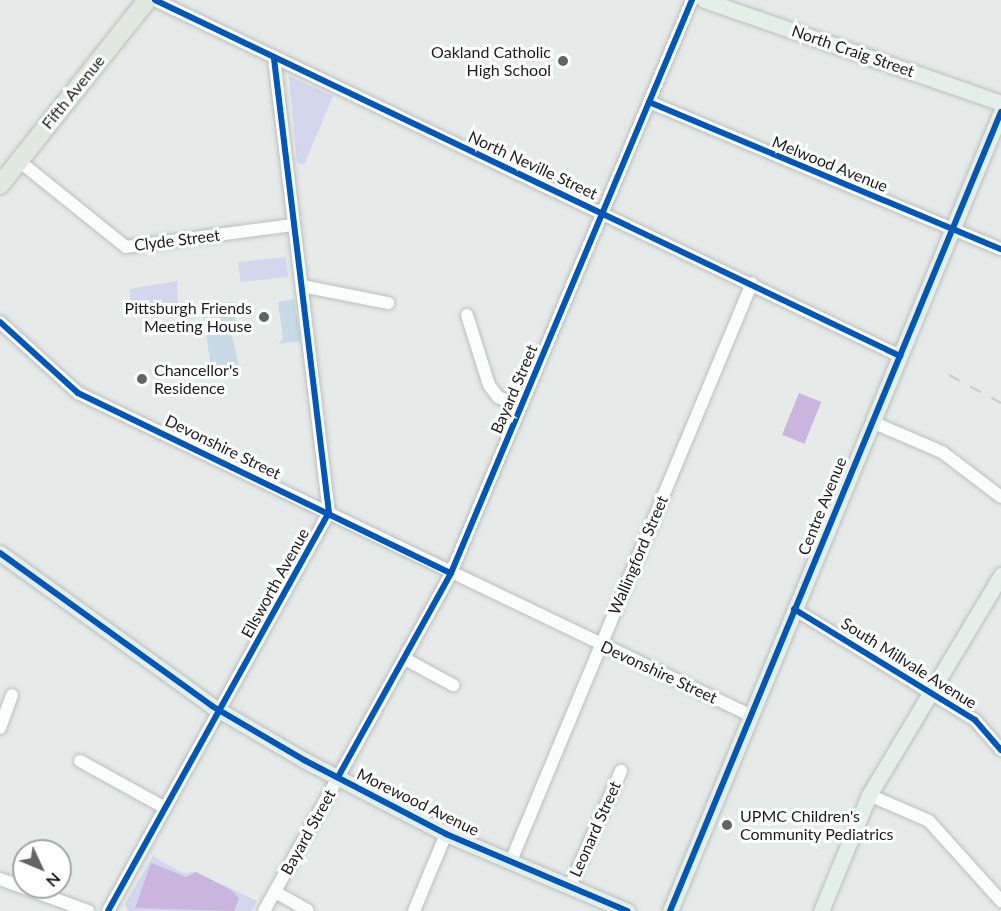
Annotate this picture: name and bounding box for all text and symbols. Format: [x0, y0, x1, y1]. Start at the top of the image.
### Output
street label: North Craig Street [789, 21, 917, 81]
place label: Oakland Catholic High School [431, 42, 551, 80]
street label: Fifth Avenue [37, 51, 109, 133]
marker: Oakland Catholic High School [556, 54, 570, 68]
street label: North Neville Street [465, 127, 601, 203]
street label: Melwood Avenue [769, 132, 891, 196]
street label: Clyde Street [133, 225, 221, 255]
place label: Pittsburgh Friends Meeting House [125, 298, 252, 336]
marker: Pittsburgh Friends Meeting House [257, 310, 271, 324]
street label: Bayard Street [487, 342, 541, 436]
place label: Chancellor's Residence [154, 360, 239, 398]
marker: Chancellor's Residence [135, 372, 149, 386]
street label: Devonshire Street [162, 411, 284, 483]
street label: Centre Avenue [794, 454, 850, 558]
street label: Wallingford Street [604, 493, 672, 617]
street label: Ellsworth Avenue [237, 525, 313, 641]
street label: South Millvale Avenue [837, 613, 981, 713]
street label: Devonshire Street [598, 637, 720, 707]
street label: Morewood Avenue [353, 764, 483, 840]
street label: Leonard Street [565, 778, 625, 880]
street label: Bayard Street [277, 786, 339, 878]
place label: UPMC Children's Community Pediatrics [740, 806, 894, 844]
marker: UPMC Children's Community Pediatrics [718, 816, 736, 834]
north arrow [12, 839, 72, 899]
text: N [43, 869, 65, 891]

